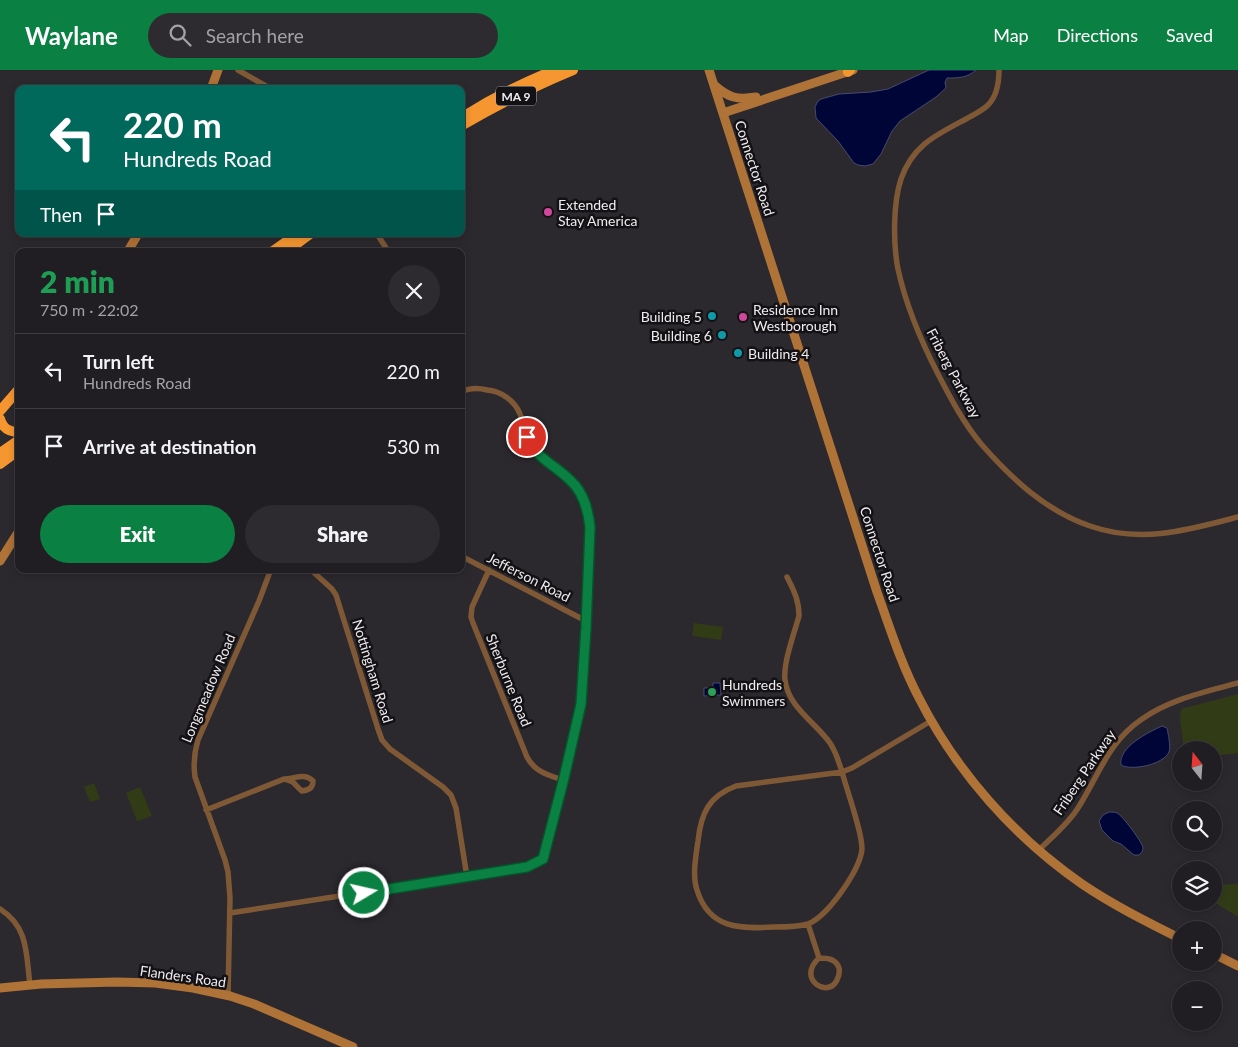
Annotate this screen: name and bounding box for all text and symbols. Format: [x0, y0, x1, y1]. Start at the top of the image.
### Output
search box [148, 13, 498, 58]
text: Waylane [25, 21, 118, 50]
icon: search [166, 21, 194, 49]
text: Search here [206, 24, 304, 47]
text: Map [993, 24, 1029, 46]
text: Directions [1057, 24, 1138, 46]
text: Saved [1166, 24, 1213, 46]
road number: MA 9 [496, 86, 536, 106]
text: 220 m [123, 103, 222, 145]
icon: left [40, 105, 105, 170]
street label: Connector Road [732, 118, 778, 218]
text: Hundreds Road [123, 145, 272, 172]
place label: Extended Stay America [558, 196, 638, 229]
icon: arrive [92, 200, 120, 228]
text: Then [40, 203, 82, 226]
marker: Extended Stay America [542, 206, 554, 218]
text: 2 min [40, 263, 115, 299]
button: close [388, 265, 440, 317]
text: 750 m · 22:02 [40, 300, 139, 319]
place label: Residence Inn Westborough [753, 301, 838, 334]
place label: Building 5 [641, 308, 702, 325]
marker: Building 5 [706, 310, 718, 322]
marker: Residence Inn Westborough [737, 311, 749, 323]
street label: Friberg Parkway [923, 325, 985, 421]
place label: Building 6 [651, 327, 712, 344]
marker: Building 6 [716, 329, 728, 341]
place label: Building 4 [748, 345, 809, 362]
marker: Building 4 [732, 347, 744, 359]
text: Turn left [83, 350, 154, 373]
icon: left [40, 357, 68, 385]
text: 220 m [386, 360, 440, 383]
text: Hundreds Road [83, 373, 191, 392]
pin [506, 416, 548, 458]
icon: arrive [513, 423, 541, 451]
icon: arrive [40, 432, 68, 460]
text: Arrive at destination [83, 435, 256, 458]
text: 530 m [386, 435, 440, 458]
street label: Connector Road [857, 504, 903, 604]
button: Exit [40, 505, 235, 563]
button: Share [245, 505, 440, 563]
street label: Jefferson Road [485, 549, 573, 605]
street label: Nottingham Road [349, 617, 397, 725]
street label: Longmeadow Road [177, 631, 239, 745]
street label: Sherburne Road [483, 631, 535, 729]
place label: Hundreds Swimmers [722, 676, 785, 709]
marker: Hundreds Swimmers [706, 686, 718, 698]
street label: Friberg Parkway [1049, 726, 1119, 818]
north arrow [1172, 741, 1222, 791]
map controls [1172, 741, 1222, 1031]
button: search [1172, 801, 1222, 851]
button: layers [1172, 861, 1222, 911]
position arrow [337, 866, 389, 918]
button: + [1172, 921, 1222, 971]
street label: Flanders Road [139, 962, 227, 990]
button: − [1172, 981, 1222, 1031]

